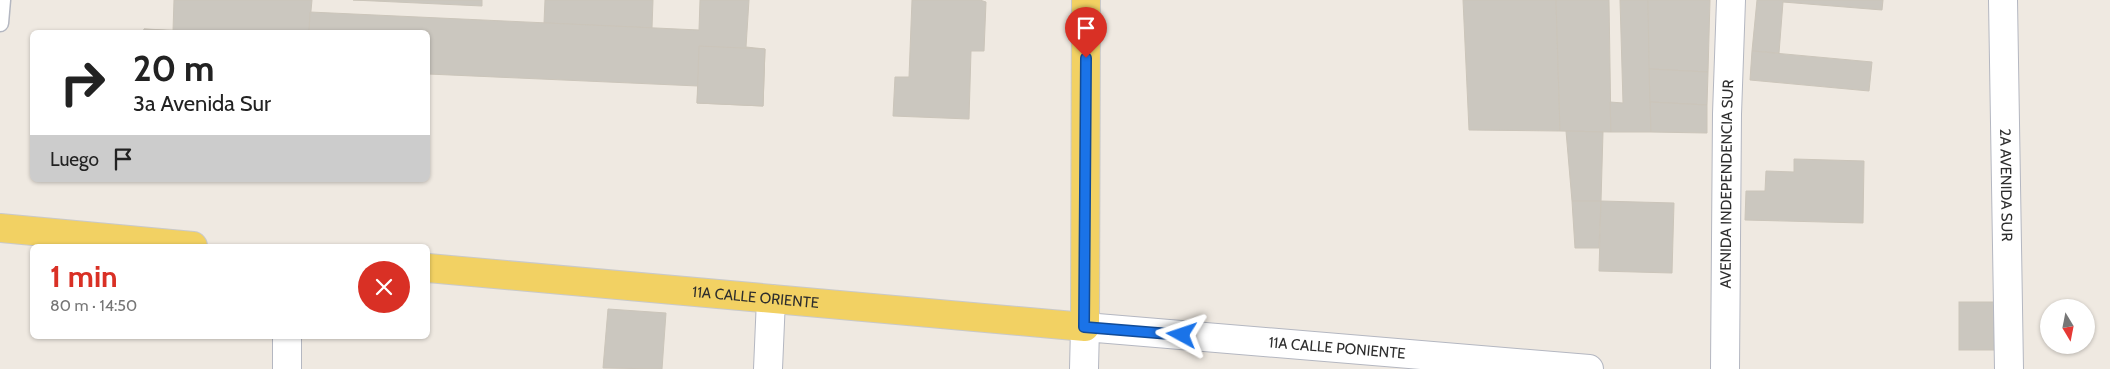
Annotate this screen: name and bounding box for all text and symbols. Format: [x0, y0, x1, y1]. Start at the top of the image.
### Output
pin [1065, 7, 1107, 58]
icon: arrive [1072, 14, 1100, 42]
text: 20 m [133, 47, 215, 90]
icon: right [50, 50, 115, 115]
street label: AVENIDA INDEPENDENCIA SUR [1717, 79, 1737, 289]
text: 3a Avenida Sur [133, 90, 271, 117]
street label: 2A AVENIDA SUR [1996, 128, 2016, 242]
icon: arrive [109, 145, 137, 173]
text: Luego [50, 148, 99, 171]
text: 1 min [50, 258, 118, 295]
button: close [358, 261, 410, 313]
street label: 11A CALLE ORIENTE [692, 283, 820, 312]
text: 80 m · 14:50 [50, 296, 137, 315]
north arrow [2040, 299, 2095, 354]
map controls [2040, 299, 2095, 354]
position arrow [1155, 308, 1207, 360]
street label: 11A CALLE PONIENTE [1268, 333, 1406, 363]

